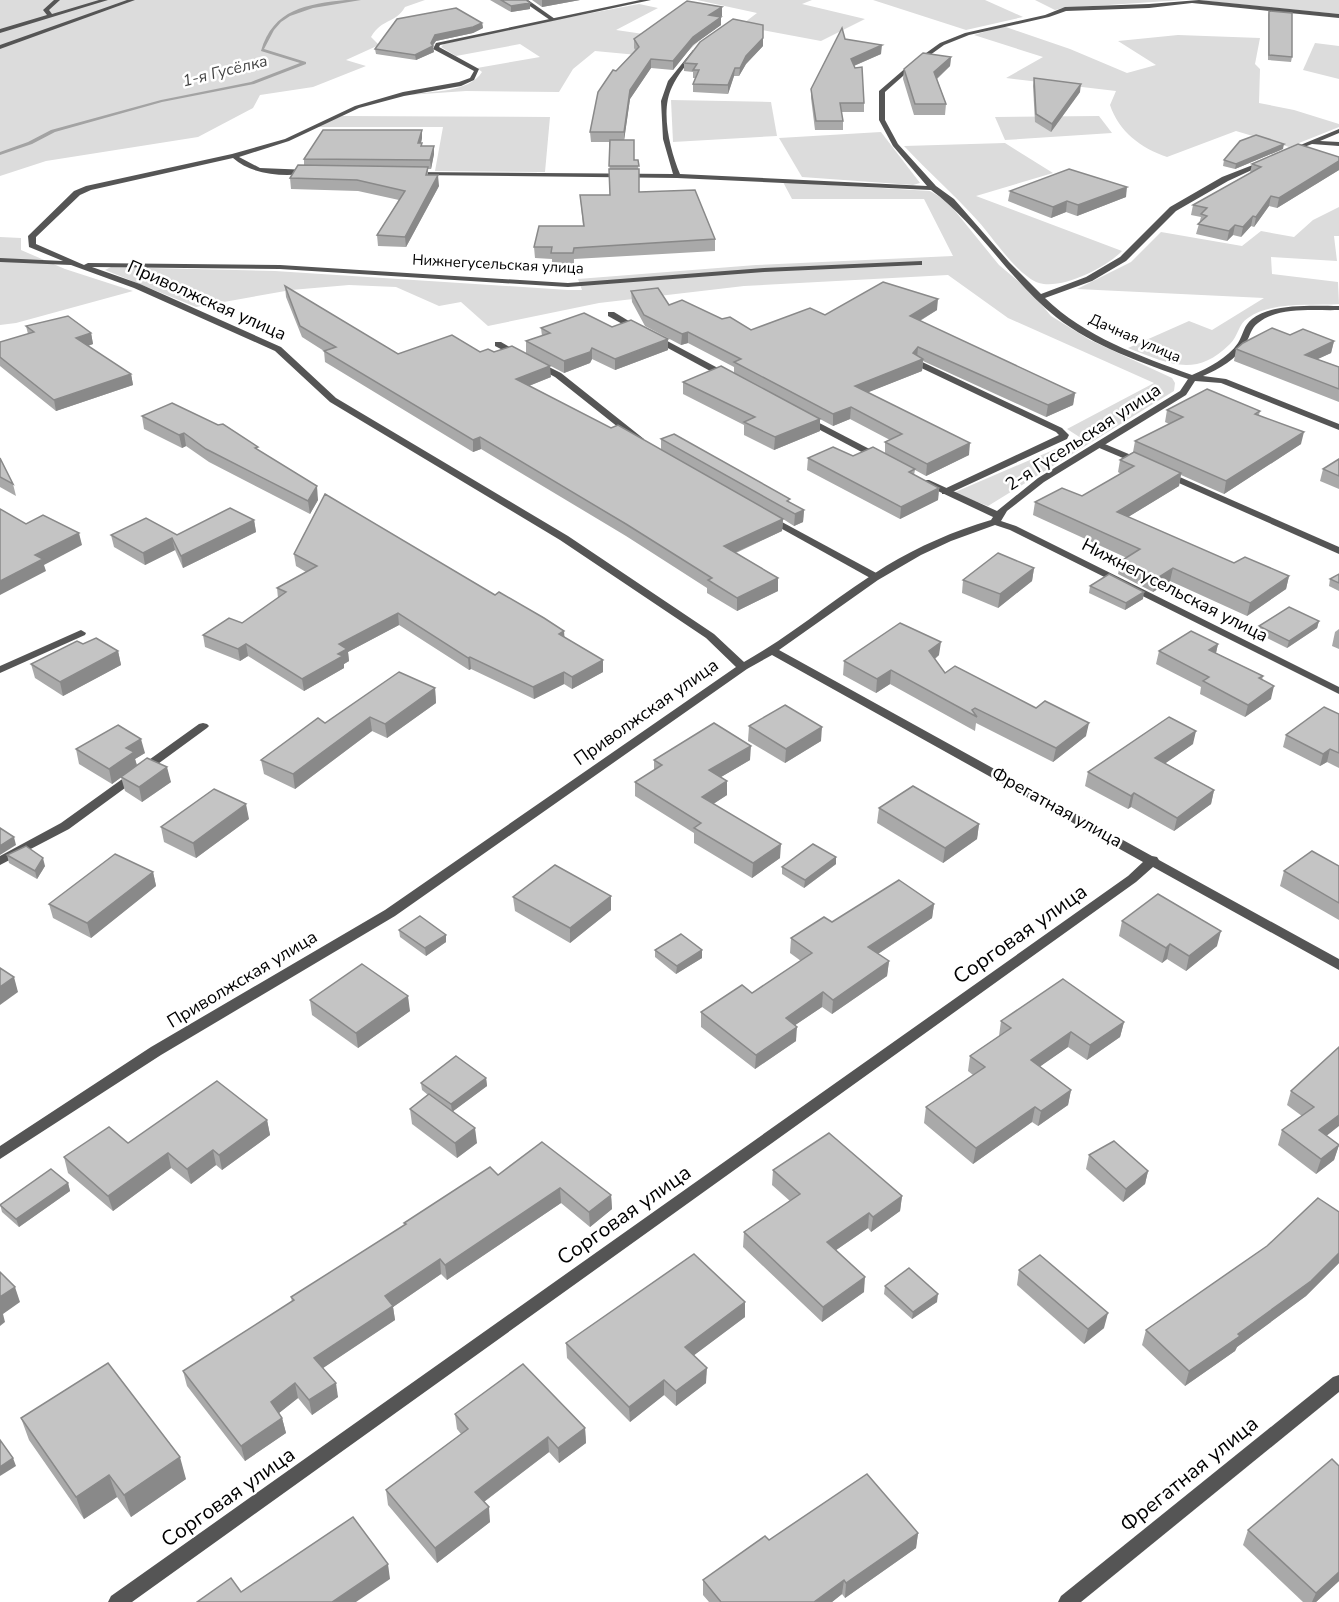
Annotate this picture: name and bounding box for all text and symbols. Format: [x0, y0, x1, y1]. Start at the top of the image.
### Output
water label: 1-я Гусёлка [180, 50, 270, 92]
street label: Нижнегусельская улица [412, 250, 584, 278]
street label: Приволжская улица [124, 254, 290, 346]
street label: Дачная улица [1086, 309, 1184, 367]
street label: 2-я Гусельская улица [1001, 378, 1165, 496]
street label: Нижнегусельская улица [1078, 532, 1272, 648]
street label: Приволжская улица [569, 653, 723, 771]
street label: Фрегатная улица [987, 761, 1127, 853]
street label: Сорговая улица [948, 877, 1092, 991]
street label: Приволжская улица [162, 925, 322, 1033]
street label: Сорговая улица [552, 1158, 696, 1272]
street label: Фрегатная улица [1114, 1410, 1264, 1538]
street label: Сорговая улица [156, 1440, 300, 1554]

